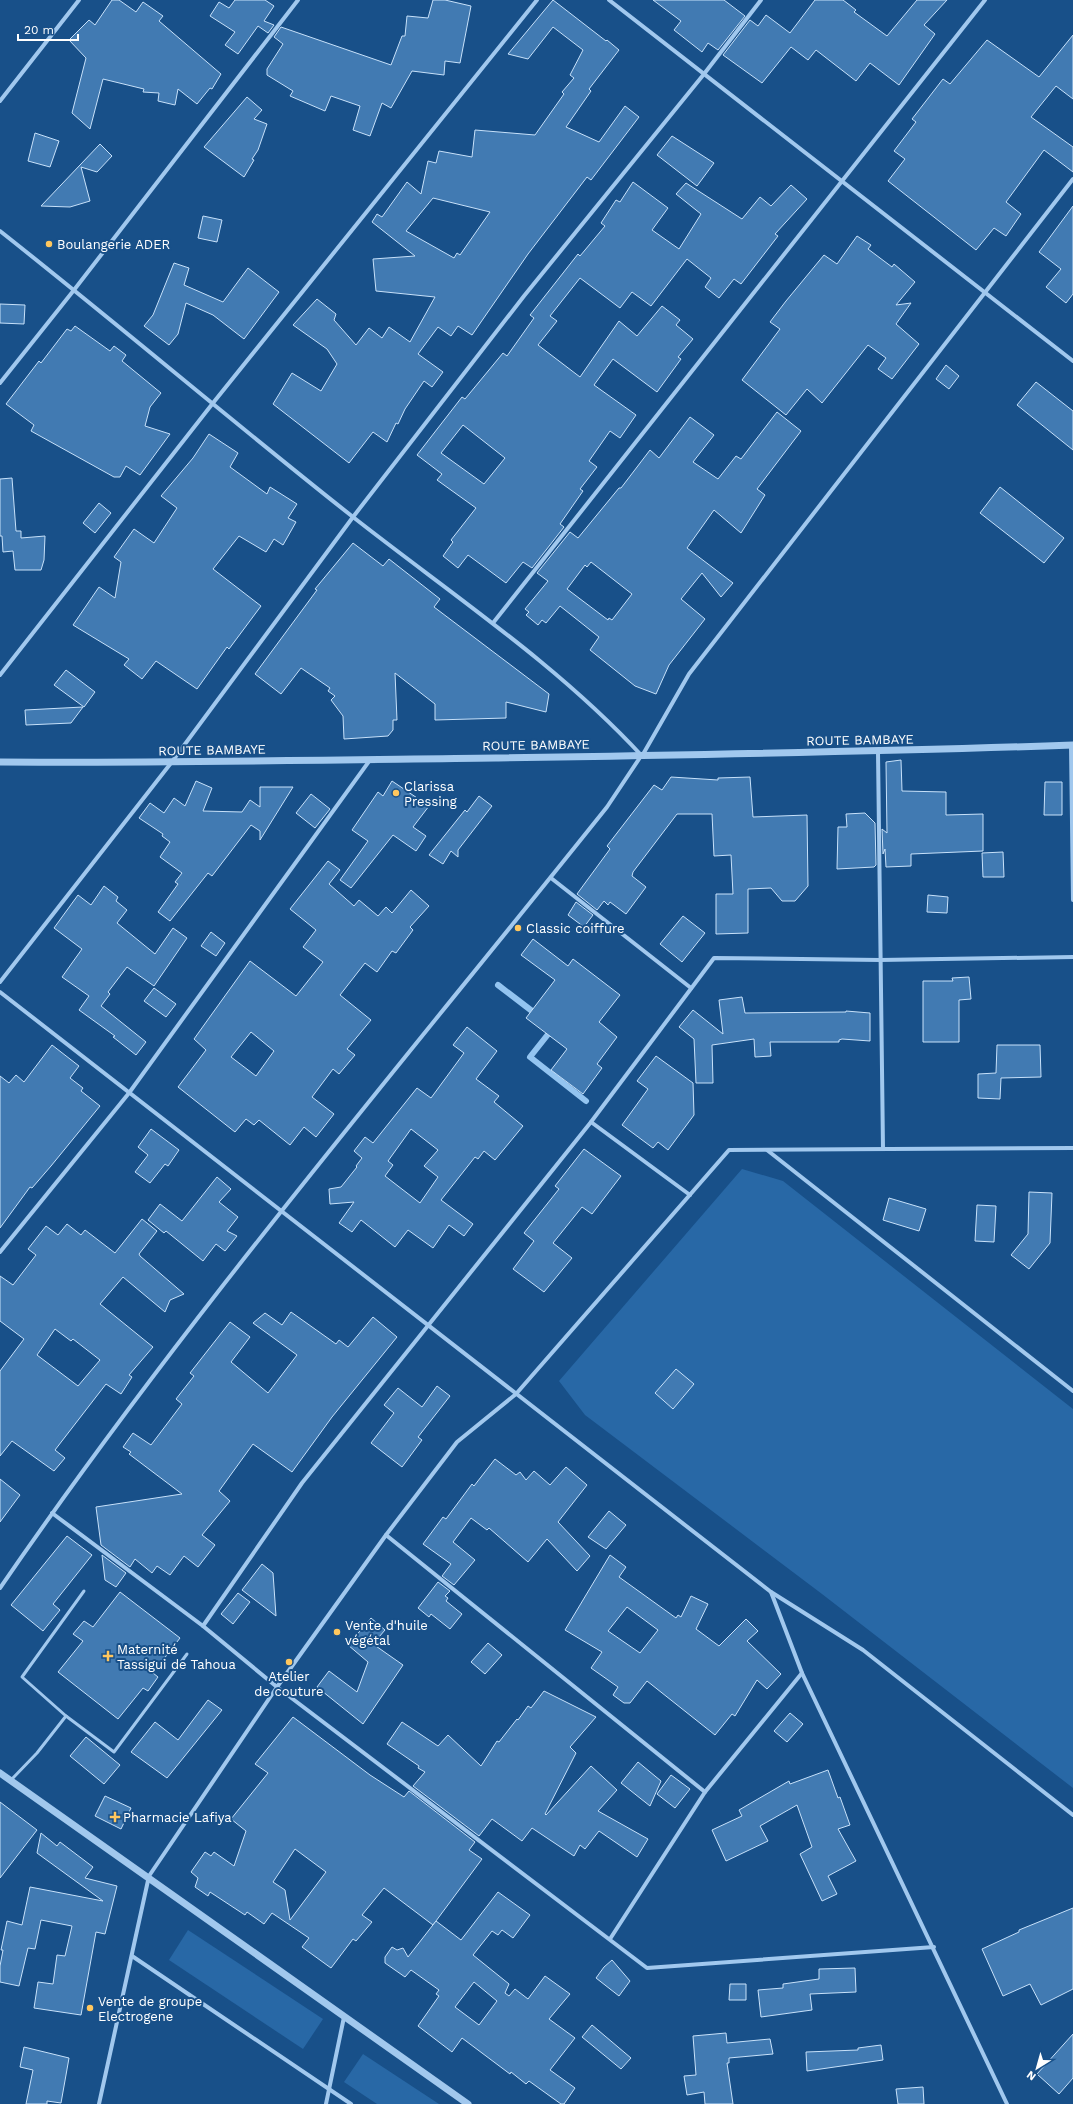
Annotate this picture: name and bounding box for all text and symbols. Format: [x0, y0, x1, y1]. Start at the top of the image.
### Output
scale bar [18, 16, 78, 42]
text: 20 m [24, 23, 54, 37]
place label: Boulangerie ADER [57, 237, 171, 252]
marker: Boulangerie ADER [44, 239, 54, 249]
street label: ROUTE BAMBAYE [806, 732, 914, 748]
street label: ROUTE BAMBAYE [482, 737, 590, 753]
street label: ROUTE BAMBAYE [158, 742, 266, 758]
place label: Clarissa Pressing [404, 779, 457, 809]
marker: Clarissa Pressing [391, 788, 401, 798]
place label: Classic coiffure [526, 921, 625, 936]
marker: Classic coiffure [513, 923, 523, 933]
place label: Vente d'huile végétal [345, 1618, 428, 1648]
marker: Vente d'huile végétal [332, 1627, 342, 1637]
place label: Maternité Tassigui de Tahoua [117, 1642, 236, 1672]
marker: Maternité Tassigui de Tahoua [102, 1650, 114, 1662]
marker: Atelier de couture [284, 1657, 294, 1667]
place label: Atelier de couture [254, 1669, 324, 1699]
place label: Pharmacie Lafiya [123, 1810, 232, 1825]
marker: Pharmacie Lafiya [110, 1812, 120, 1822]
place label: Vente de groupe Electrogene [98, 1994, 202, 2024]
marker: Vente de groupe Electrogene [85, 2003, 95, 2013]
north arrow [1017, 2048, 1057, 2088]
text: N [1024, 2068, 1038, 2083]

